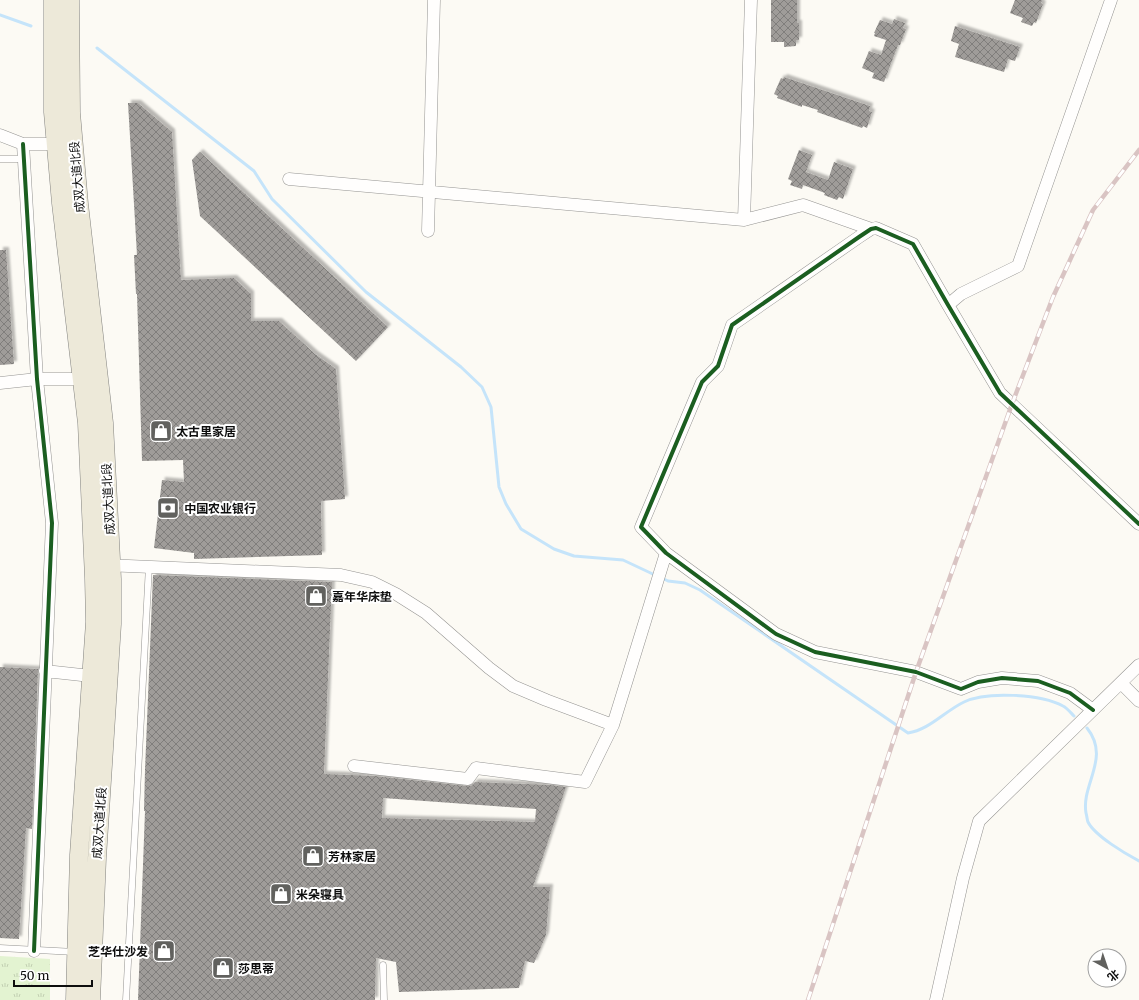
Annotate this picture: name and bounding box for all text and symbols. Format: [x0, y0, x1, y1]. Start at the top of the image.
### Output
street label: 成双大道北段 [66, 140, 88, 214]
shop icon: 太古里家居 [148, 418, 174, 444]
place label: 太古里家居 [176, 424, 236, 439]
street label: 成双大道北段 [99, 463, 117, 535]
bank icon: 中国农业银行 [155, 495, 181, 521]
place label: 中国农业银行 [184, 501, 256, 516]
shop icon: 嘉年华床垫 [303, 583, 329, 609]
place label: 嘉年华床垫 [332, 589, 392, 604]
street label: 成双大道北段 [89, 787, 109, 859]
shop icon: 芳林家居 [300, 843, 326, 869]
place label: 芳林家居 [328, 849, 376, 864]
shop icon: 米朵寝具 [268, 881, 294, 907]
place label: 米朵寝具 [296, 887, 344, 902]
shop icon: 芝华仕沙发 [151, 938, 177, 964]
place label: 芝华仕沙发 [88, 944, 148, 959]
north arrow [1087, 948, 1127, 988]
shop icon: 莎思蒂 [210, 955, 236, 981]
place label: 莎思蒂 [238, 961, 274, 976]
scale bar [14, 962, 92, 988]
text: 北 [1105, 967, 1122, 985]
text: 50 m [20, 968, 49, 983]

